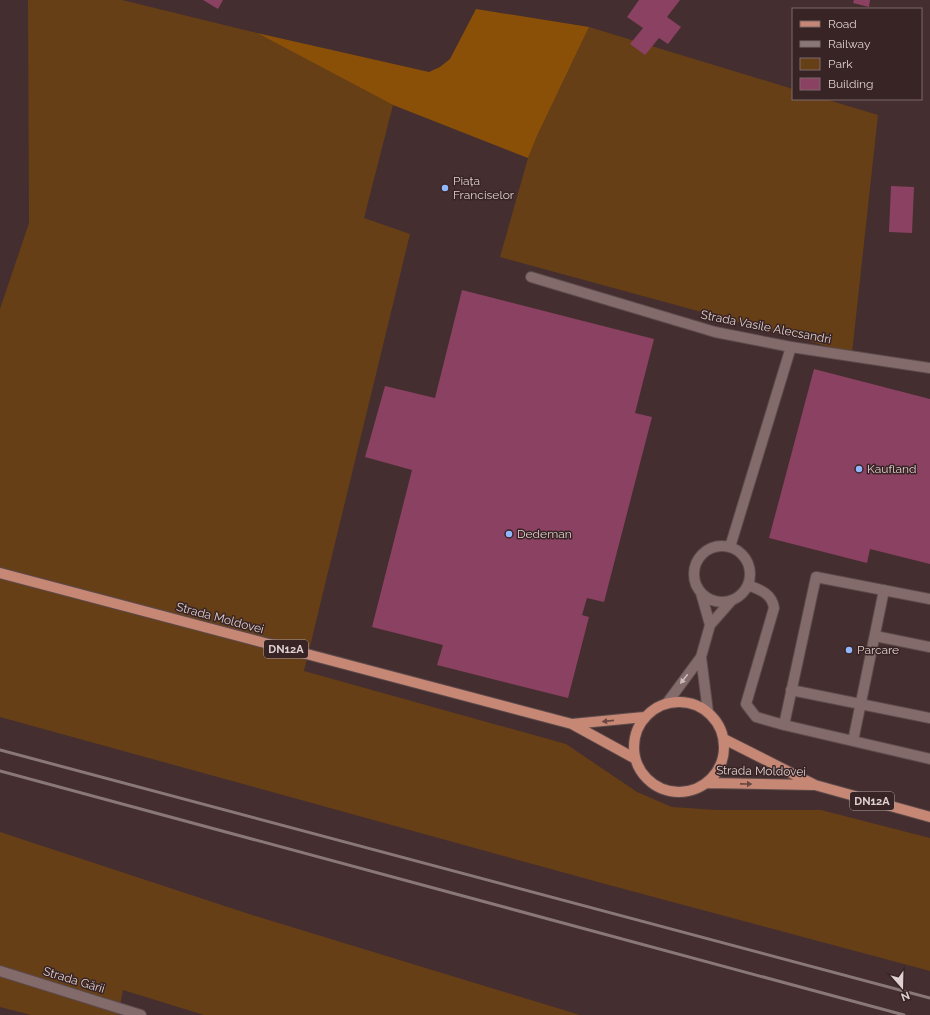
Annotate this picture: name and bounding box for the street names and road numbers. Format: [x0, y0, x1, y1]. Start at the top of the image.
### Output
street label: Strada Vasile Alecsandri [700, 307, 832, 347]
street label: Strada Moldovei [175, 600, 265, 636]
road number: DN12A [264, 640, 308, 658]
street label: Strada Moldovei [716, 763, 806, 779]
road number: DN12A [850, 792, 894, 810]
street label: Strada Gării [42, 964, 106, 996]

